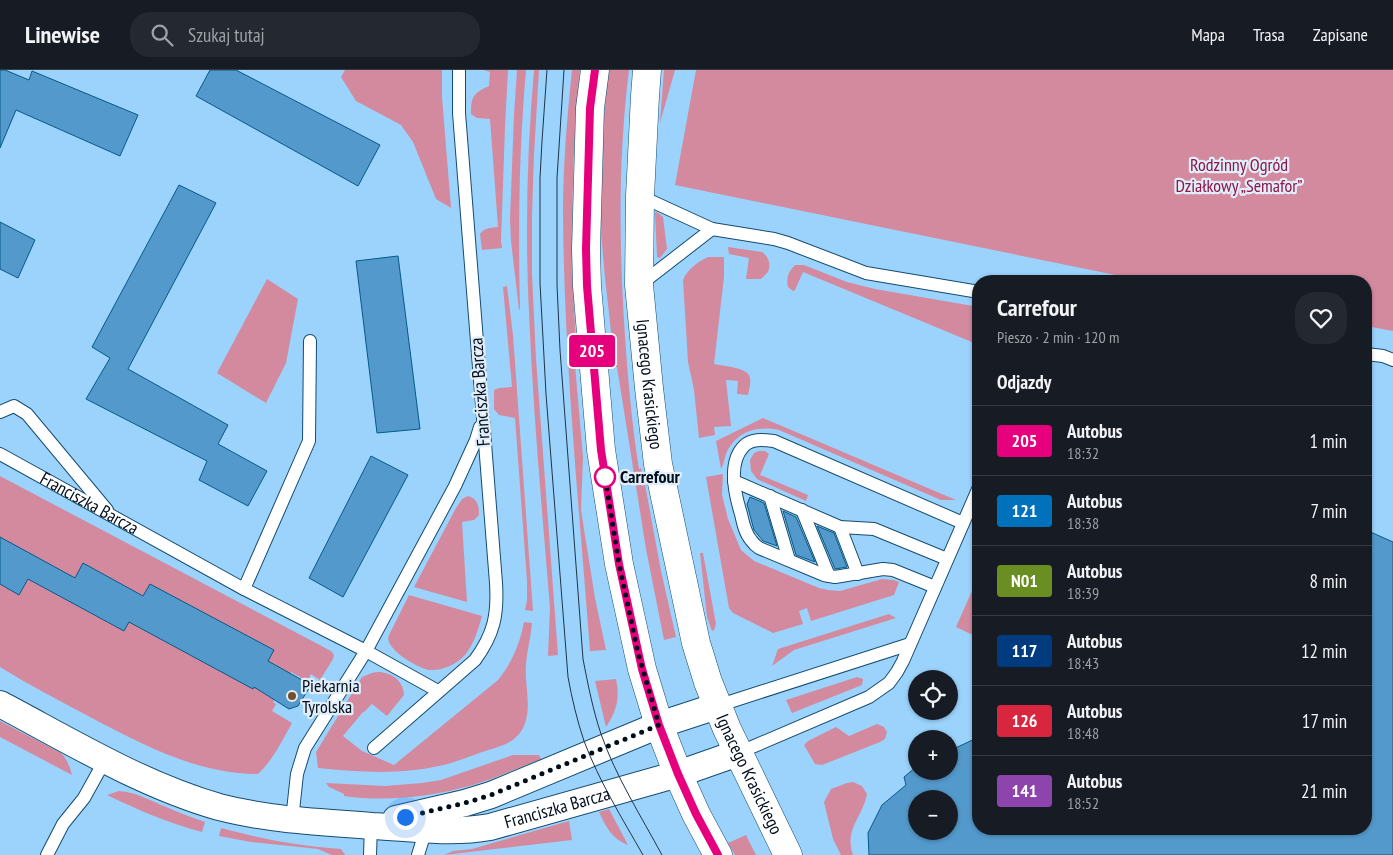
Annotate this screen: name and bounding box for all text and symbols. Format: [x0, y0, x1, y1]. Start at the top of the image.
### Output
search box [130, 12, 480, 57]
text: Linewise [25, 19, 100, 50]
icon: search [148, 21, 176, 49]
text: Szukaj tutaj [188, 23, 265, 47]
text: Mapa [1191, 23, 1225, 46]
text: Trasa [1253, 23, 1285, 46]
text: Zapisane [1313, 23, 1368, 46]
park label: Rodzinny Ogród Działkowy „Semafor” [1176, 153, 1302, 197]
text: Carrefour [997, 292, 1077, 323]
button: heart [1295, 292, 1347, 344]
street label: Ignacego Krasickiego [631, 318, 668, 451]
text: Pieszo · 2 min · 120 m [997, 327, 1119, 347]
line badge: 205 [563, 335, 621, 367]
street label: Franciszka Barcza [464, 337, 495, 447]
text: 205 [579, 339, 605, 362]
text: Odjazdy [997, 370, 1051, 394]
text: Autobus [1067, 419, 1123, 443]
text: 205 [1012, 429, 1037, 452]
text: 1 min [1310, 429, 1347, 453]
text: 18:32 [1067, 443, 1099, 463]
place label: Carrefour [620, 465, 681, 488]
marker: Carrefour [594, 466, 616, 488]
street label: Franciszka Barcza [36, 467, 143, 539]
text: Autobus [1067, 489, 1123, 513]
text: 121 [1012, 499, 1037, 522]
text: 7 min [1310, 499, 1347, 523]
text: 18:38 [1067, 513, 1099, 533]
text: Autobus [1067, 559, 1123, 583]
text: N01 [1011, 569, 1038, 592]
text: 8 min [1310, 569, 1347, 593]
text: 18:39 [1067, 583, 1099, 603]
text: Autobus [1067, 629, 1123, 653]
text: 117 [1012, 639, 1037, 662]
text: 12 min [1301, 639, 1347, 663]
text: 18:43 [1067, 653, 1099, 673]
map controls [908, 670, 958, 840]
button: locate [908, 670, 958, 720]
place label: Piekarnia Tyrolska [302, 674, 360, 718]
marker: Piekarnia Tyrolska [286, 690, 298, 702]
text: Autobus [1067, 699, 1123, 723]
text: 126 [1012, 709, 1037, 732]
text: 17 min [1302, 709, 1347, 733]
street label: Ignacego Krasickiego [711, 711, 788, 838]
text: 18:48 [1067, 723, 1099, 743]
button: + [908, 730, 958, 780]
text: Autobus [1067, 769, 1123, 793]
text: 141 [1012, 779, 1037, 802]
text: 21 min [1301, 779, 1347, 803]
street label: Franciszka Barcza [502, 782, 613, 833]
button: − [908, 790, 958, 840]
text: 18:52 [1067, 793, 1099, 813]
your location [393, 805, 418, 830]

